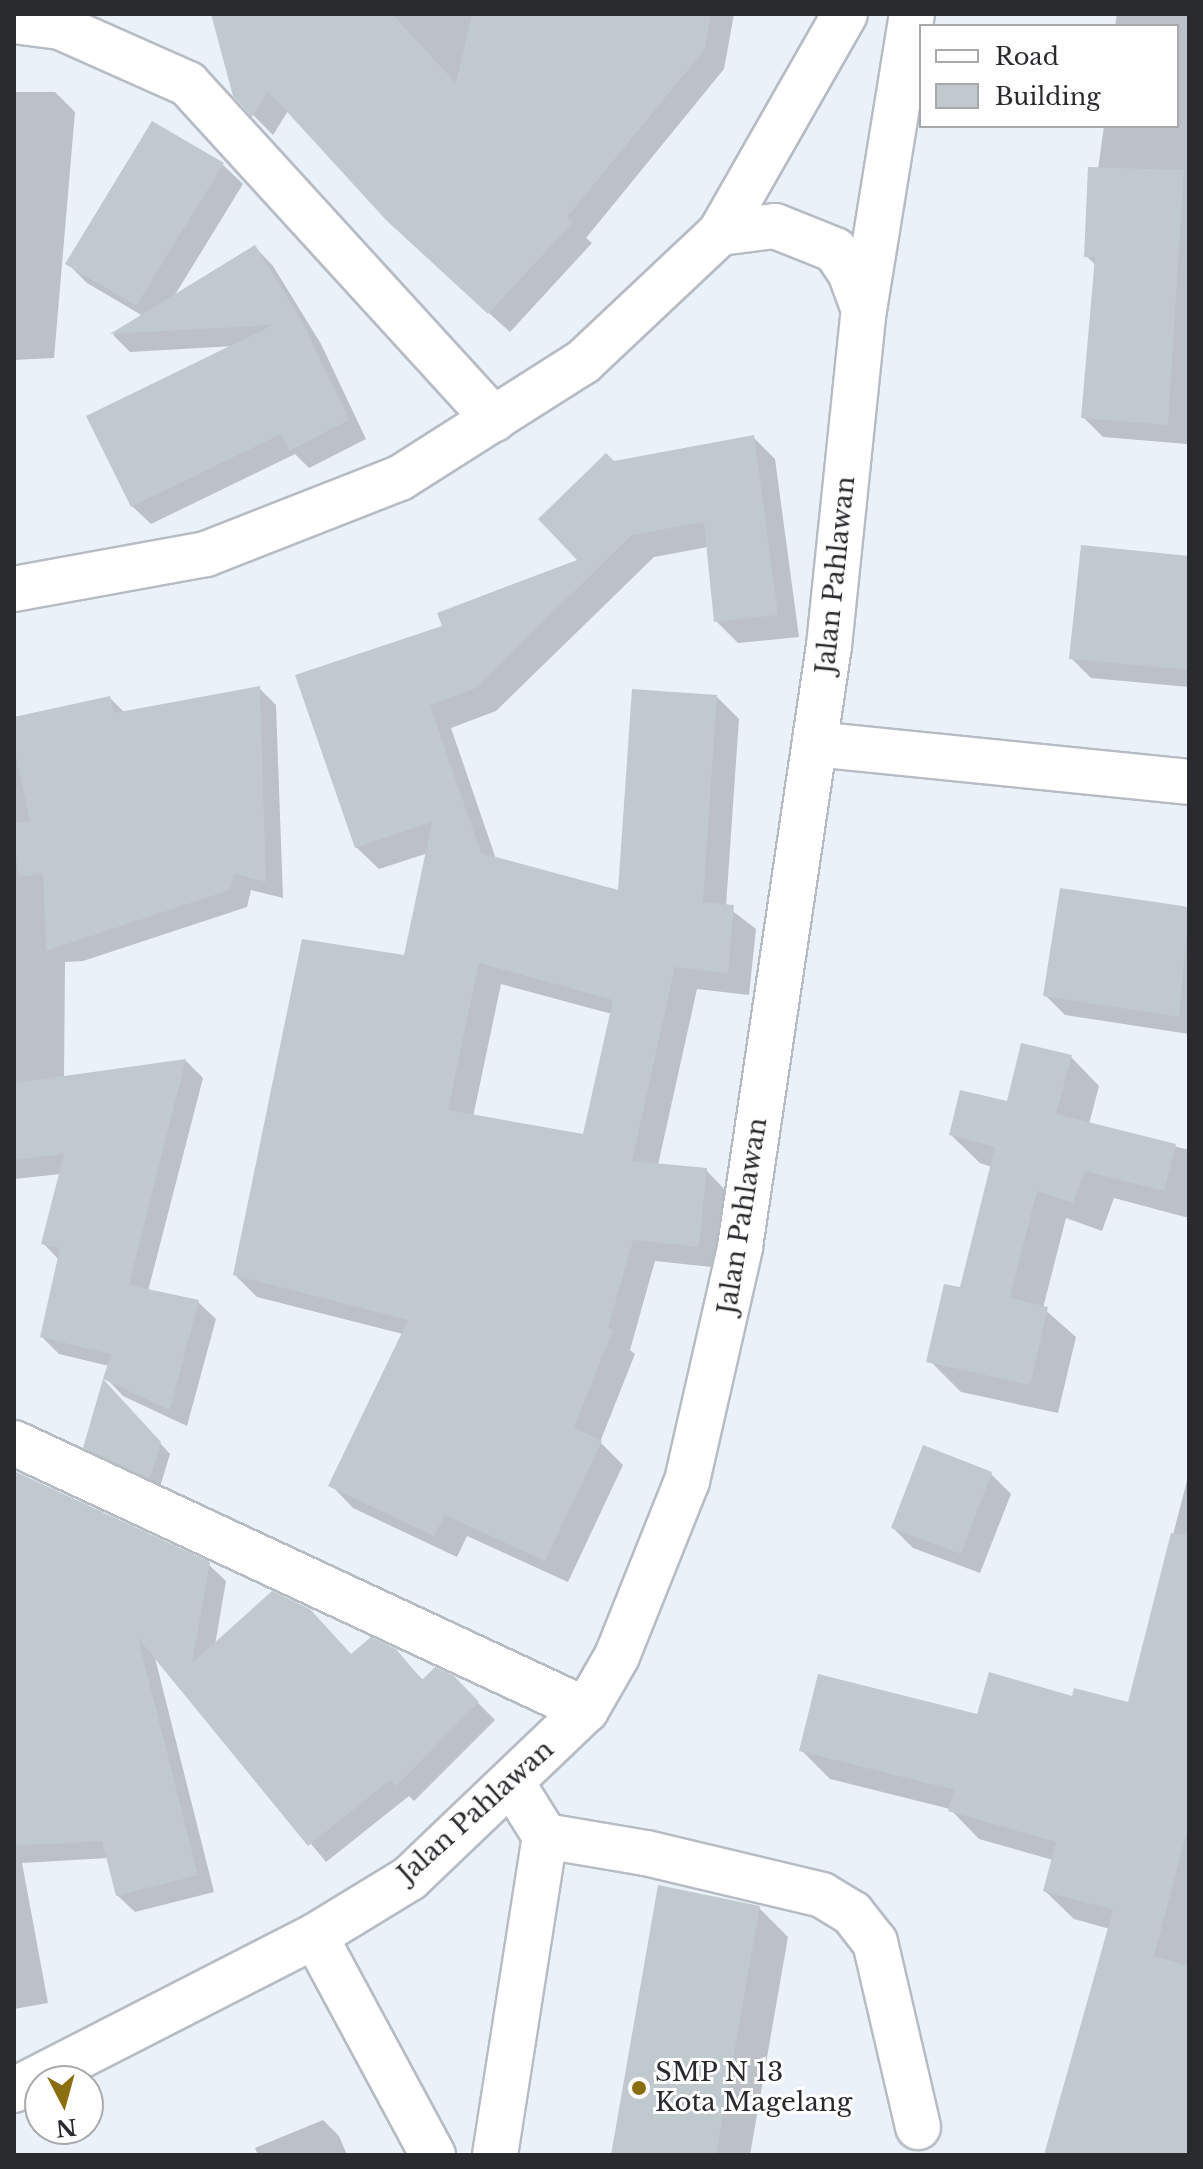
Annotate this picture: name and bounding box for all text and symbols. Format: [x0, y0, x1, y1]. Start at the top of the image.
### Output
legend [919, 24, 1179, 128]
text: Road [995, 42, 1059, 71]
text: Building [995, 82, 1101, 111]
street label: Jalan Pahlawan [810, 475, 862, 675]
street label: Jalan Pahlawan [712, 1116, 774, 1316]
street label: Jalan Pahlawan [392, 1734, 560, 1890]
place label: SMP N 13 Kota Magelang [655, 2057, 853, 2118]
north arrow [24, 2065, 104, 2145]
marker: SMP N 13 Kota Magelang [630, 2079, 648, 2097]
text: N [55, 2113, 78, 2142]

